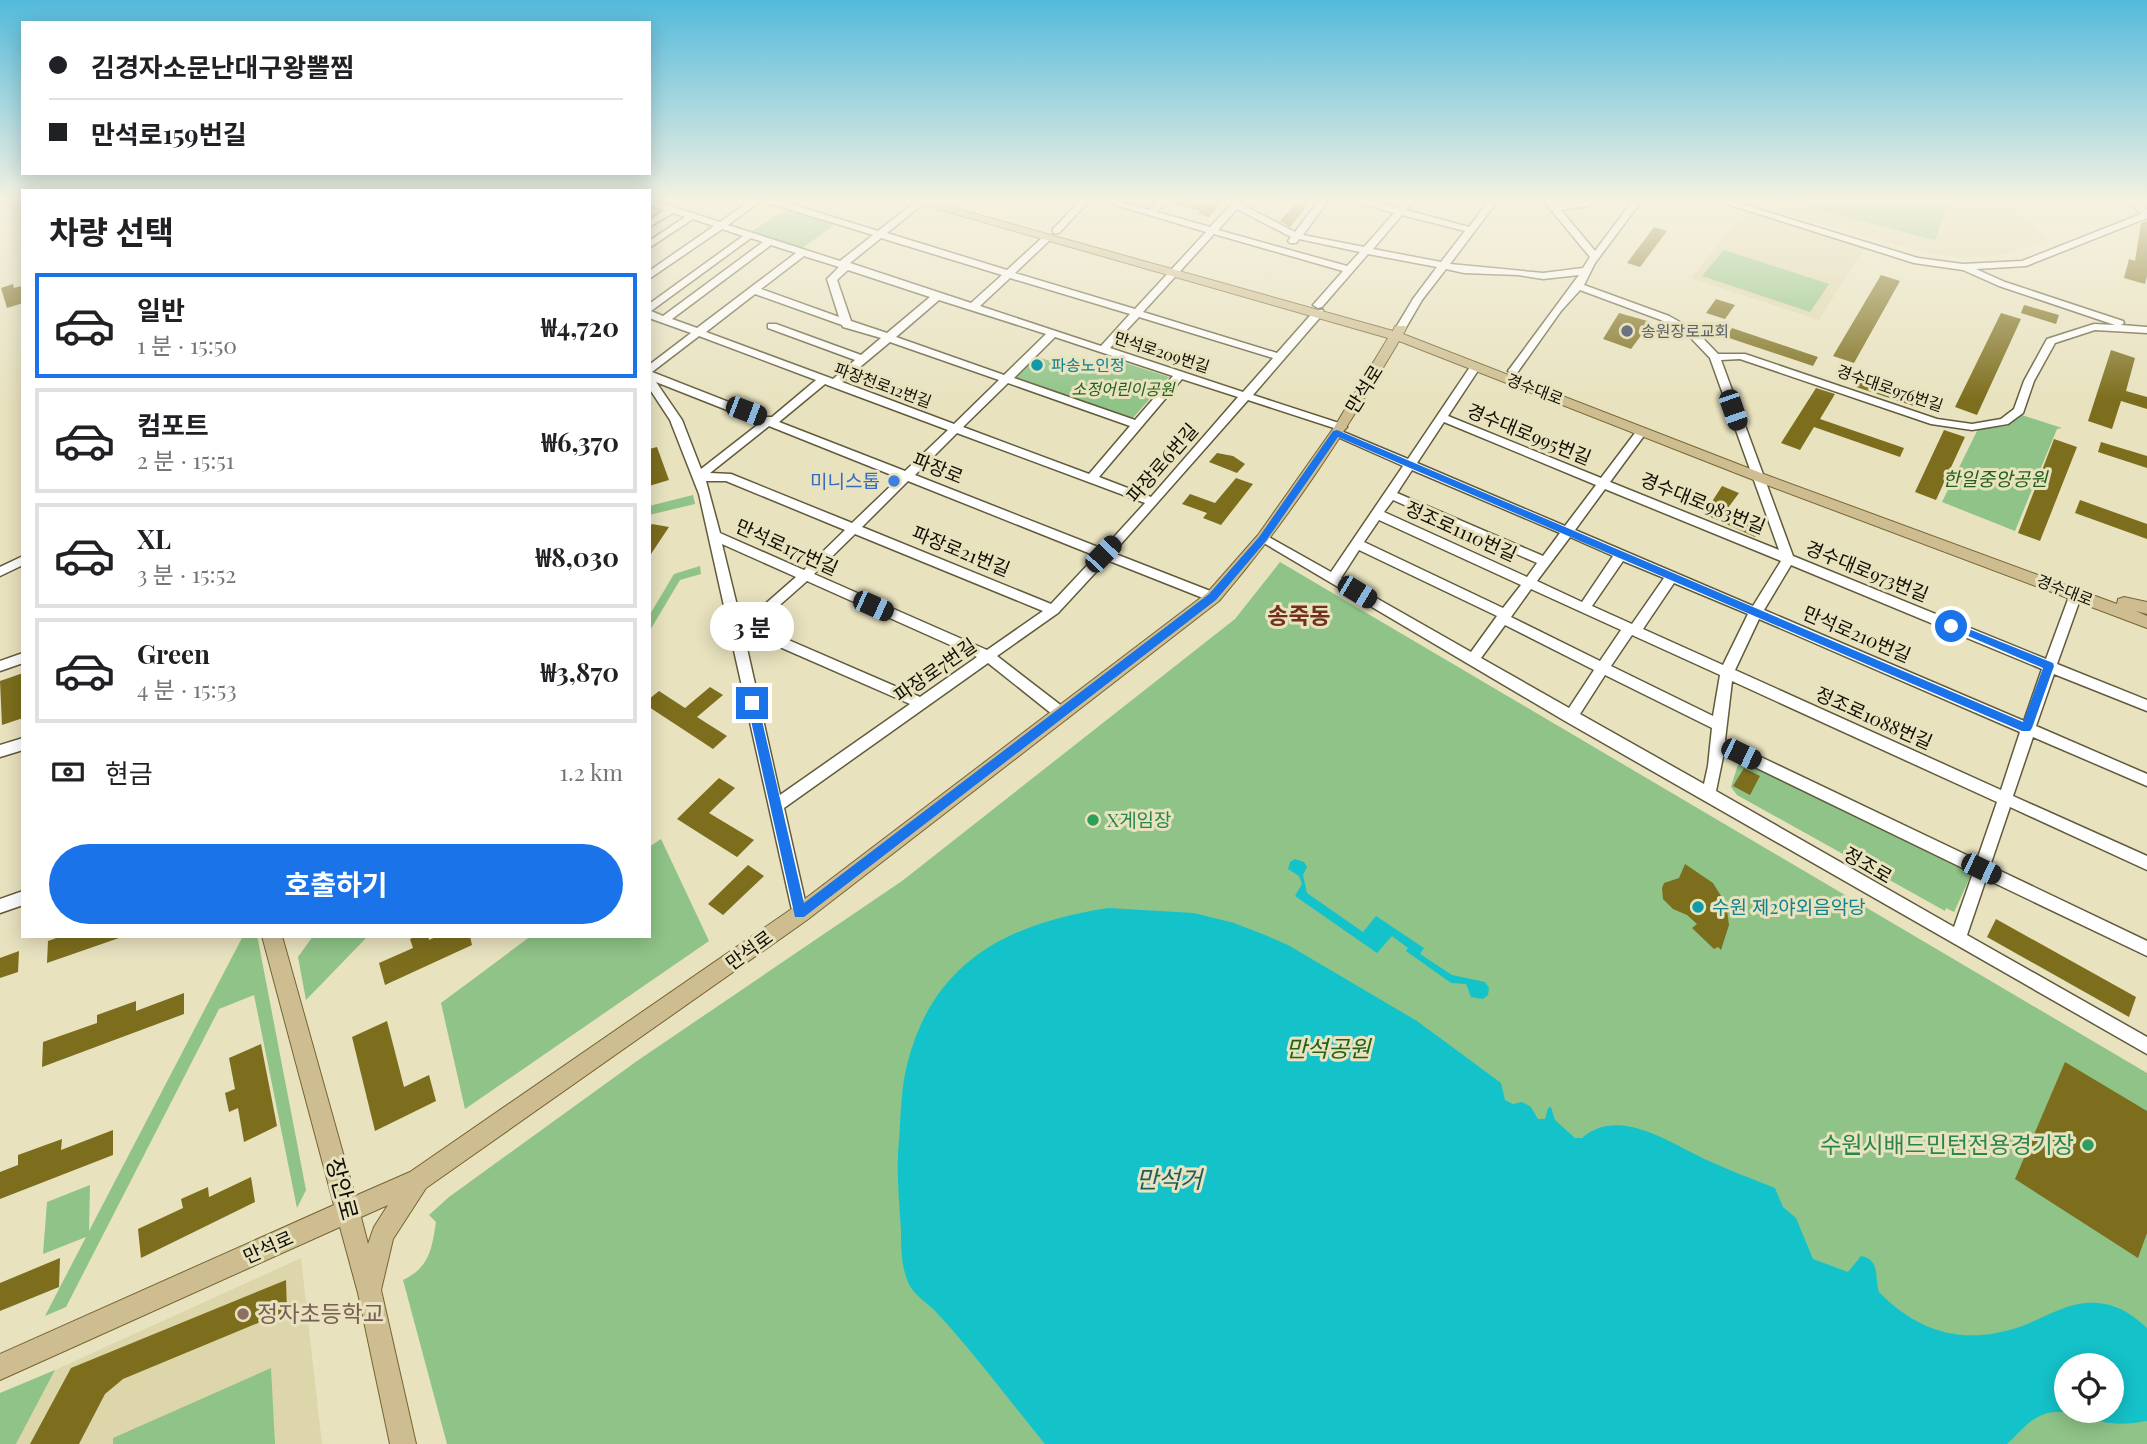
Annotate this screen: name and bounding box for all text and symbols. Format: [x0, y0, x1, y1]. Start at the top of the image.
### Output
text: 김경자소문난대구왕뽈찜 [91, 49, 354, 84]
text: 만석로159번길 [91, 116, 247, 151]
text: 차량 선택 [49, 209, 174, 252]
text: 일반 [137, 292, 185, 327]
icon: car [53, 294, 116, 357]
text: ₩4,720 [541, 309, 619, 344]
place label: 송원장로교회 [1641, 320, 1729, 341]
marker: 송원장로교회 [1619, 323, 1635, 339]
street label: 만석로209번길 [1112, 326, 1212, 377]
text: 1 분 · 15:50 [137, 329, 237, 360]
place label: 파송노인정 [1051, 354, 1125, 375]
street label: 파장천로12번길 [832, 357, 935, 412]
marker: 파송노인정 [1029, 357, 1045, 373]
street label: 만석로 [1338, 359, 1388, 418]
street label: 경수대로976번길 [1834, 359, 1946, 416]
street label: 경수대로 [1504, 368, 1567, 409]
park label: 소정어린이공원 [1071, 378, 1176, 399]
car [1717, 387, 1750, 433]
car [723, 394, 770, 428]
street label: 경수대로995번길 [1463, 396, 1595, 470]
text: 컴포트 [137, 407, 209, 442]
icon: car [53, 409, 116, 472]
street label: 파장로6번길 [1120, 417, 1203, 508]
text: ₩6,370 [542, 424, 619, 459]
text: 2 분 · 15:51 [137, 444, 234, 475]
street label: 파장로 [909, 445, 968, 489]
street label: 경수대로983번길 [1637, 465, 1770, 539]
park label: 한일중앙공원 [1943, 465, 2049, 491]
place label: 미니스톱 [810, 467, 880, 493]
marker: 미니스톱 [886, 473, 902, 489]
street label: 정조로1110번길 [1401, 494, 1521, 566]
street label: 만석로177번길 [732, 512, 843, 580]
street label: 파장로21번길 [909, 519, 1014, 582]
text: XL [137, 521, 171, 556]
icon: car [53, 524, 116, 587]
car [1081, 532, 1126, 576]
street label: 경수대로973번길 [1802, 534, 1933, 607]
text: ₩8,030 [536, 539, 619, 574]
text: 3 분 · 15:52 [137, 558, 236, 589]
street label: 경수대로 [2034, 569, 2097, 610]
car [1334, 572, 1381, 612]
car [850, 588, 897, 624]
district label: 송죽동 [1267, 599, 1331, 630]
street label: 만석로210번길 [1799, 599, 1915, 668]
callout: 3 분 [710, 602, 794, 650]
route start [1935, 610, 1967, 642]
text: 3 분 [733, 611, 771, 642]
street label: 파장로7번길 [888, 631, 981, 707]
text: Green [137, 636, 210, 671]
icon: car [53, 639, 116, 702]
text: ₩3,870 [541, 654, 619, 689]
text: 4 분 · 15:53 [137, 673, 237, 704]
street label: 정조로1088번길 [1812, 680, 1937, 755]
route end [736, 687, 768, 719]
car [1718, 735, 1765, 773]
icon: cash [49, 753, 87, 791]
text: 현금 [105, 755, 153, 790]
text: 1.2 km [560, 756, 623, 787]
place label: X게임장 [1107, 806, 1172, 832]
marker: X게임장 [1085, 812, 1101, 828]
street label: 정조로 [1839, 840, 1898, 889]
button: 호출하기 [49, 844, 623, 924]
car [1958, 850, 2005, 888]
place label: 수원 제2야외음악당 [1712, 893, 1866, 919]
marker: 수원 제2야외음악당 [1690, 899, 1706, 915]
street label: 만석로 [720, 923, 777, 975]
park label: 만석공원 [1286, 1032, 1372, 1063]
place label: 수원시배드민턴전용경기장 [1820, 1128, 2074, 1159]
marker: 수원시배드민턴전용경기장 [2080, 1137, 2096, 1153]
street label: 장안로 [320, 1154, 367, 1223]
water label: 만석거 [1136, 1162, 1204, 1194]
street label: 만석로 [238, 1224, 297, 1269]
place label: 정자초등학교 [257, 1297, 384, 1328]
marker: 정자초등학교 [235, 1306, 251, 1322]
map controls [2054, 1353, 2124, 1423]
button: locate [2054, 1353, 2124, 1423]

